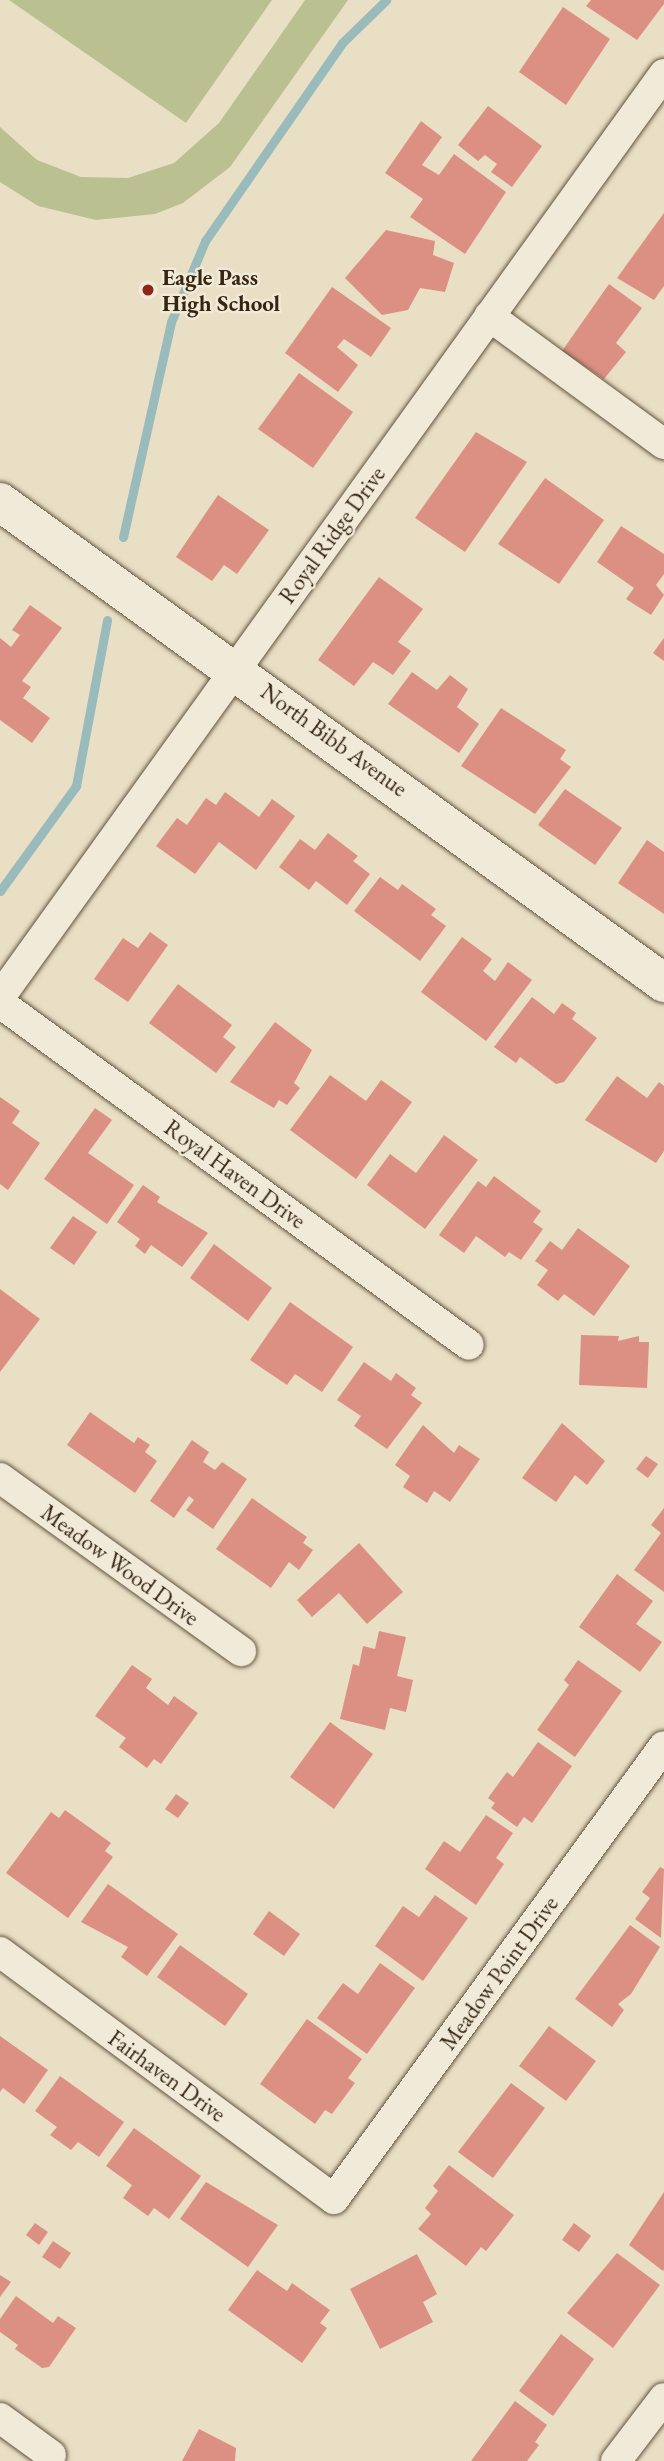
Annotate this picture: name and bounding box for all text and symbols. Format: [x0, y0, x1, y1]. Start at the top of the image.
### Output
place label: Eagle Pass High School [162, 263, 280, 317]
marker: Eagle Pass High School [140, 282, 156, 298]
street label: Royal Ridge Drive [273, 461, 391, 609]
street label: North Bibb Avenue [255, 678, 413, 802]
street label: Royal Haven Drive [159, 1113, 311, 1235]
street label: Meadow Wood Drive [36, 1498, 204, 1632]
street label: Meadow Point Drive [434, 1891, 564, 2055]
street label: Fairhaven Drive [103, 2024, 231, 2128]

